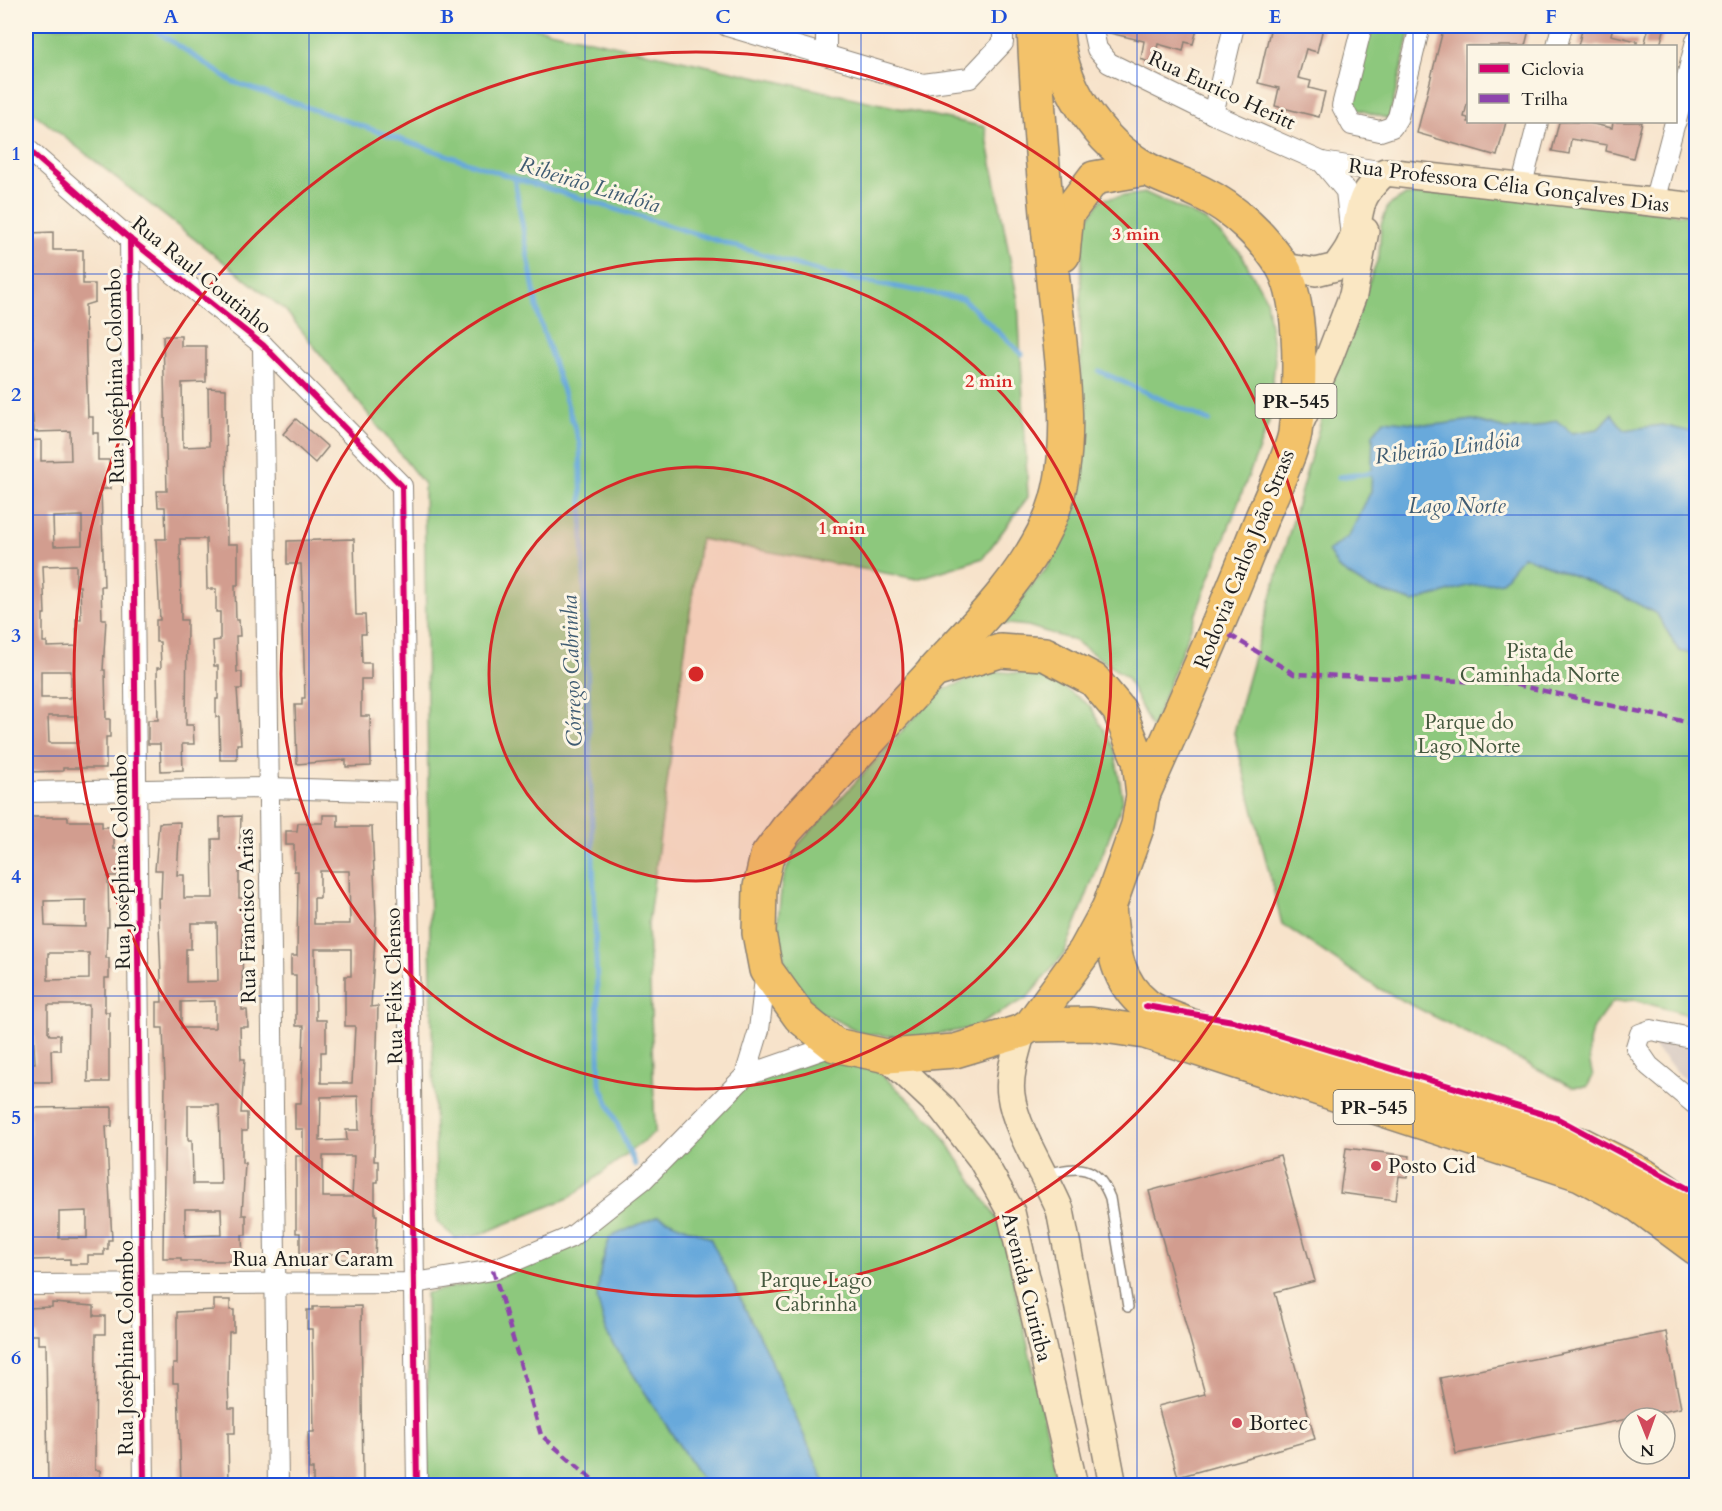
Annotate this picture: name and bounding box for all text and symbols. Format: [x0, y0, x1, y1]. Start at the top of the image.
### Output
text: A [163, 3, 179, 30]
text: B [440, 3, 454, 30]
text: C [715, 3, 731, 30]
text: D [990, 3, 1008, 30]
text: E [1269, 3, 1281, 30]
text: F [1545, 3, 1557, 30]
street label: Rua Eurico Heritt [1143, 44, 1300, 137]
legend [1467, 45, 1677, 123]
text: Ciclovia [1521, 57, 1585, 82]
text: Trilha [1521, 87, 1568, 112]
text: 1 [11, 140, 21, 167]
water label: Ribeirão Lindóia [516, 149, 664, 221]
street label: Rua Professora Célia Gonçalves Dias [1347, 151, 1671, 220]
street label: Rua Raul Coutinho [125, 210, 278, 341]
text: 3 min [1112, 222, 1160, 247]
street label: Rua Joséphina Colombo [99, 268, 132, 484]
text: 2 min [965, 369, 1013, 394]
text: 2 [11, 381, 21, 408]
road number: PR-545 [1256, 384, 1336, 418]
water label: Ribeirão Lindóia [1373, 424, 1521, 472]
street label: Rodovia Carlos João Strass [1187, 445, 1302, 673]
water label: Lago Norte [1408, 491, 1506, 521]
text: 1 min [818, 516, 866, 541]
water label: Córrego Cabrinha [554, 594, 590, 748]
text: 3 [11, 622, 21, 649]
park label: Pista de Caminhada Norte [1460, 637, 1620, 690]
centre of rings [686, 664, 706, 684]
park label: Parque do Lago Norte [1417, 708, 1521, 761]
street label: Rua Joséphina Colombo [105, 754, 138, 970]
street label: Rua Francisco Arias [231, 828, 264, 1004]
text: 4 [11, 863, 21, 890]
street label: Rua Félix Chenso [379, 907, 410, 1065]
road number: PR-545 [1334, 1090, 1414, 1124]
text: 5 [11, 1104, 21, 1131]
place label: Posto Cid [1388, 1152, 1476, 1181]
marker: Posto Cid [1369, 1159, 1383, 1173]
street label: Avenida Curitiba [994, 1209, 1059, 1365]
street label: Rua Joséphina Colombo [112, 1240, 141, 1456]
street label: Rua Anuar Caram [232, 1245, 394, 1274]
park label: Parque Lago Cabrinha [760, 1266, 872, 1319]
text: 6 [11, 1344, 21, 1371]
north arrow [1617, 1406, 1677, 1466]
place label: Bortec [1249, 1409, 1308, 1438]
marker: Bortec [1230, 1416, 1244, 1430]
text: N [1640, 1439, 1654, 1461]

